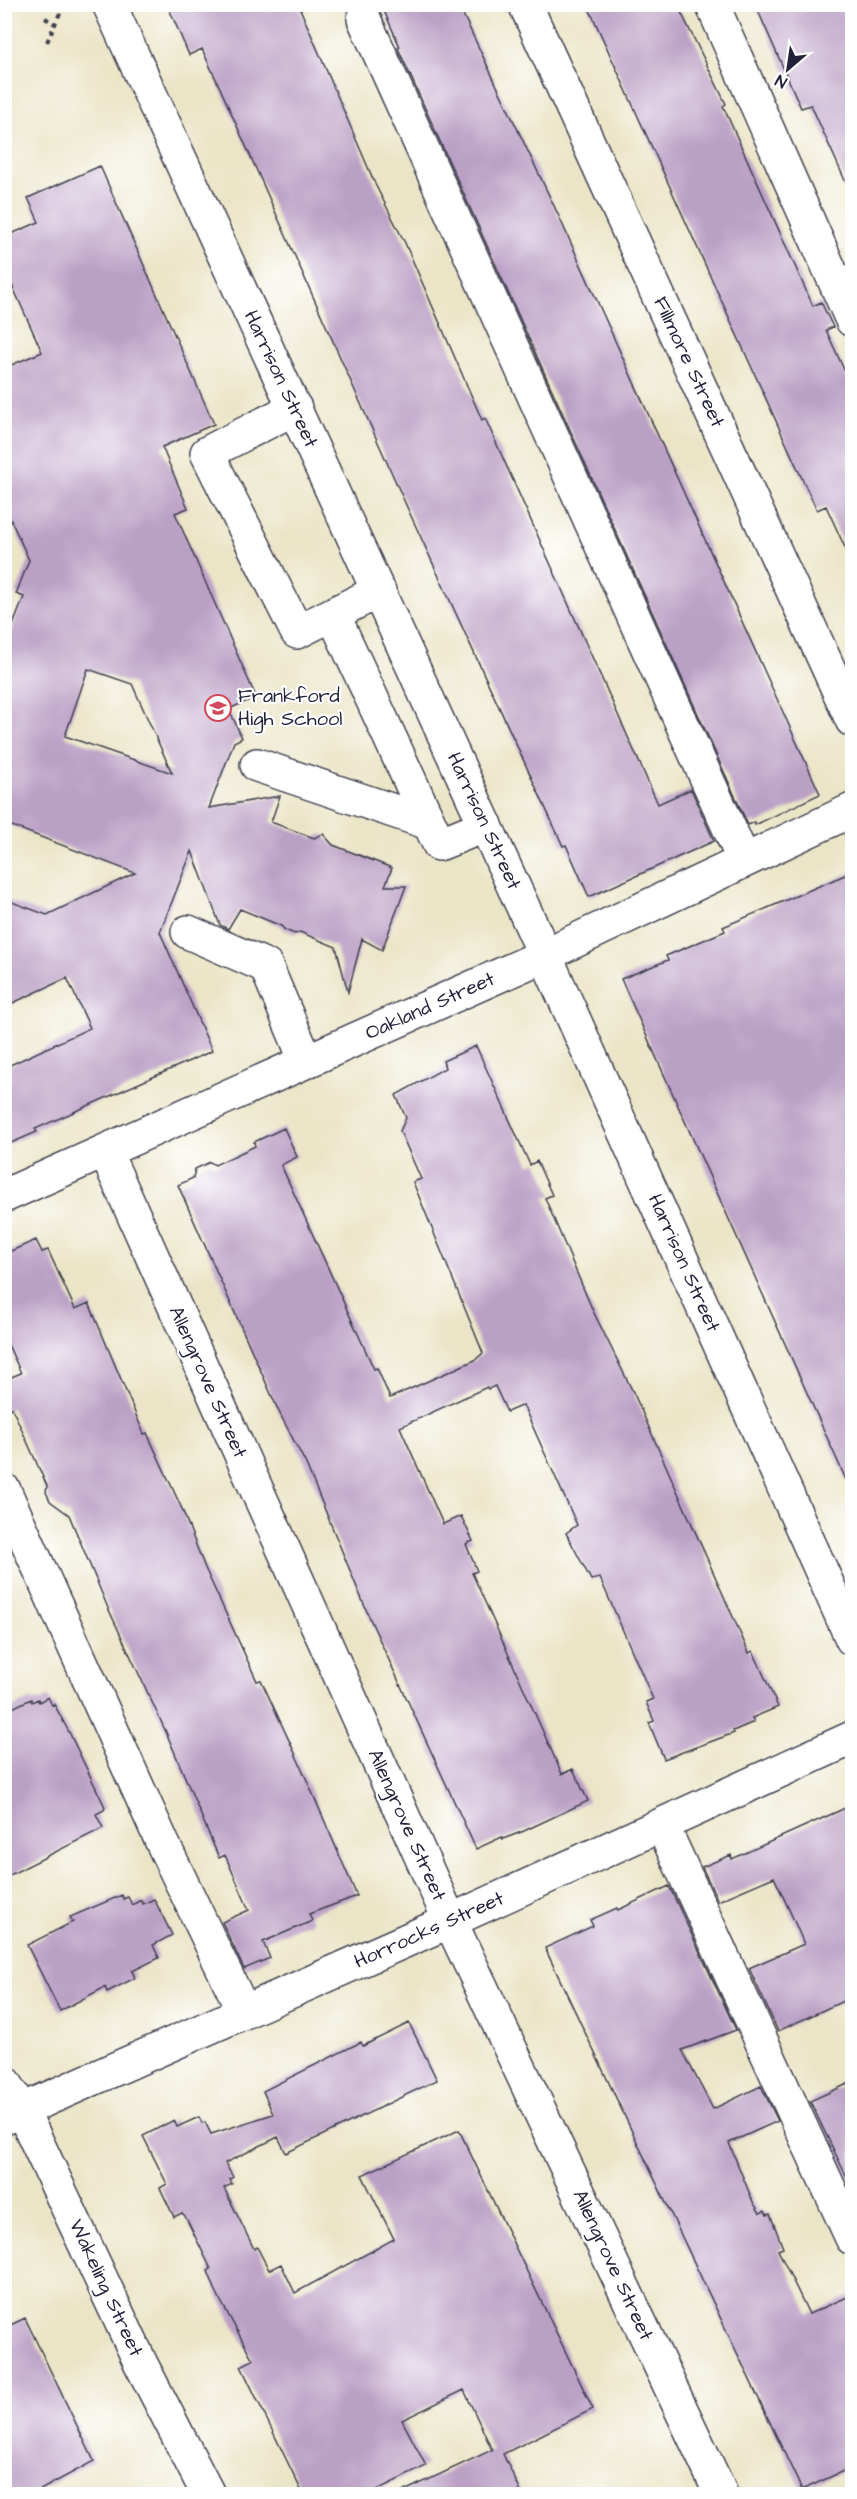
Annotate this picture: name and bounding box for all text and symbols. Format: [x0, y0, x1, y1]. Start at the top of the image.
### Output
north arrow [758, 39, 818, 99]
text: N [771, 69, 791, 93]
street label: Fillmore Street [646, 292, 732, 432]
street label: Harrison Street [237, 306, 325, 452]
place label: Frankford High School [238, 682, 342, 734]
school or university icon: Frankford High School [203, 693, 233, 723]
street label: Harrison Street [440, 748, 528, 894]
street label: Oakland Street [361, 965, 499, 1047]
street label: Harrison Street [641, 1190, 727, 1336]
street label: Allengrove Street [161, 1302, 254, 1463]
street label: Allengrove Street [360, 1745, 453, 1906]
street label: Horrocks Street [350, 1884, 508, 1976]
street label: Allengrove Street [565, 2185, 660, 2345]
street label: Wakeling Street [61, 2215, 150, 2362]

